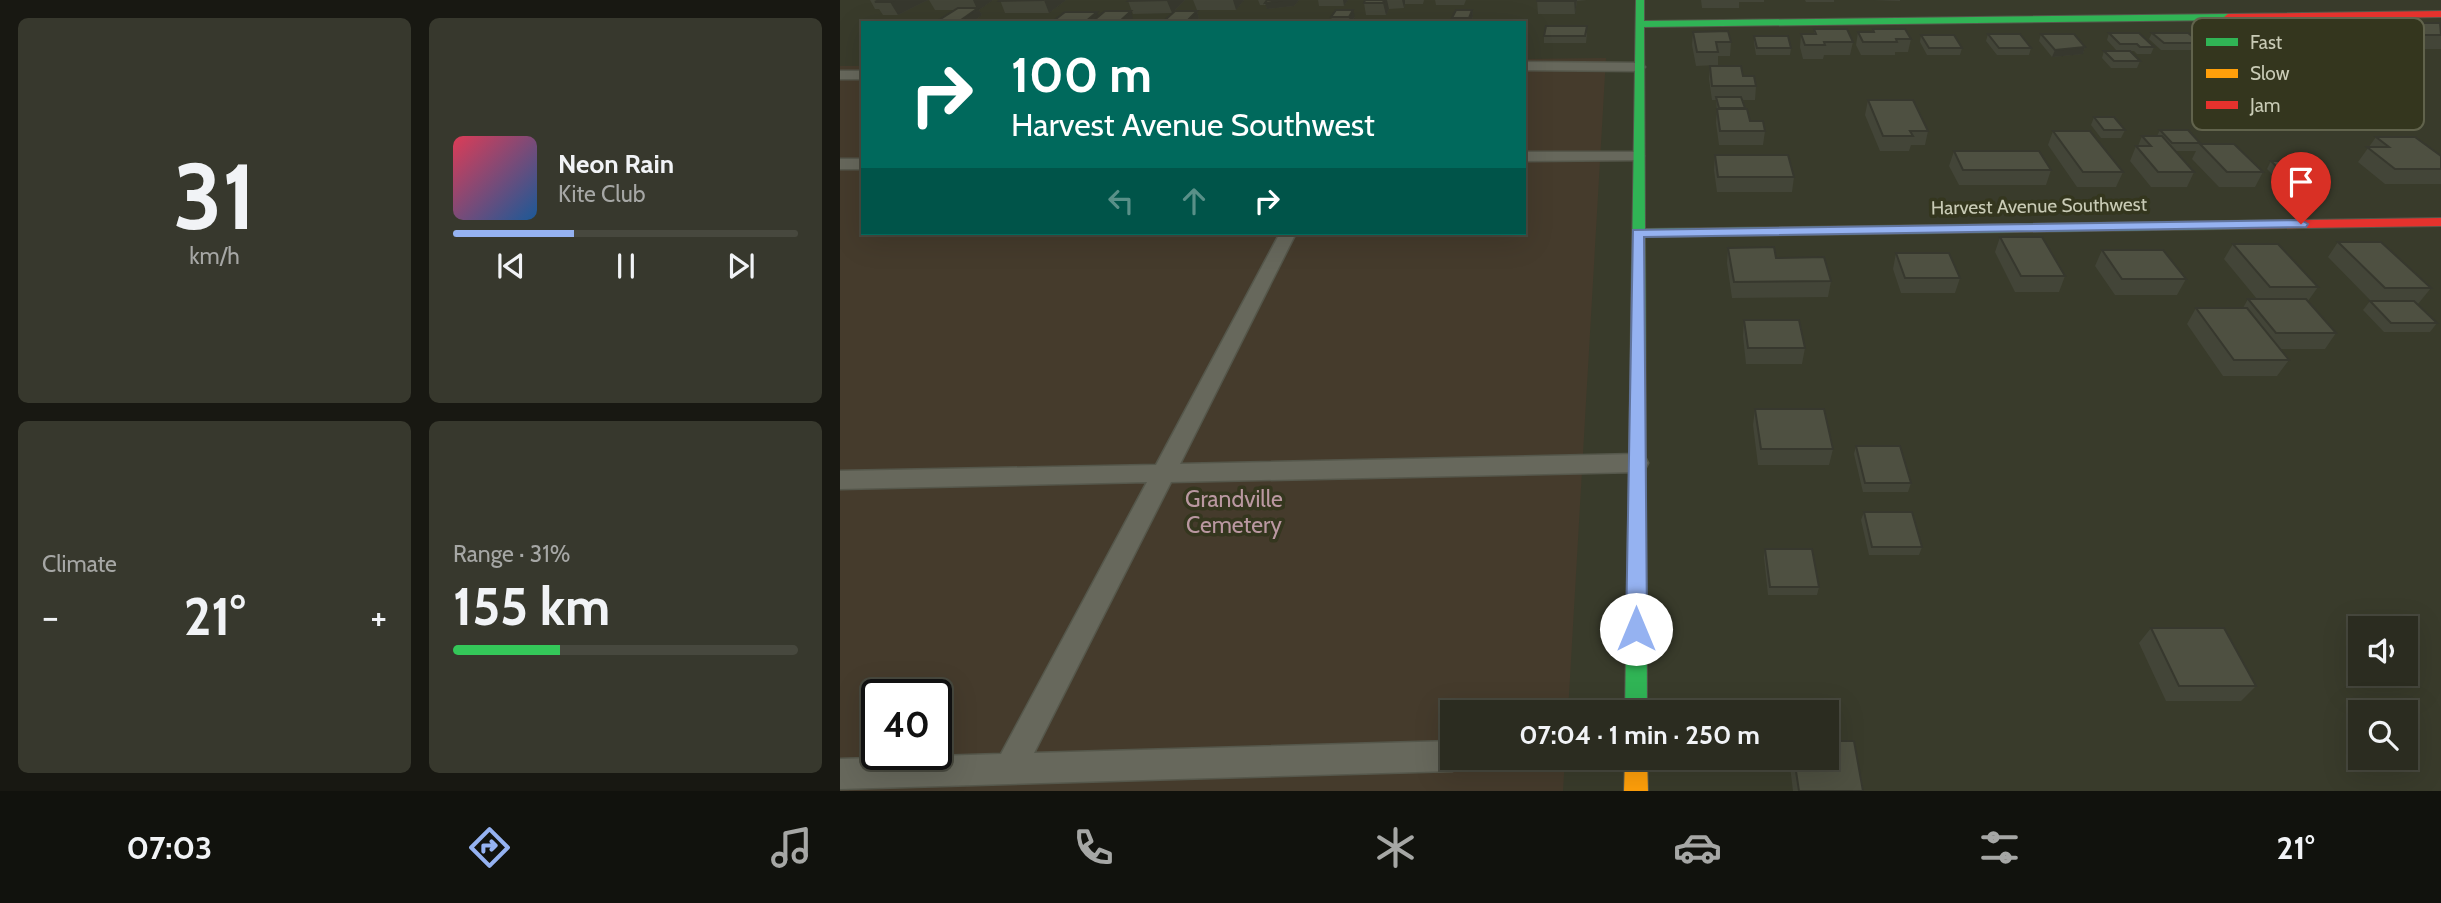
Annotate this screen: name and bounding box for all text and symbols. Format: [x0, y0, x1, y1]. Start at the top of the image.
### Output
legend [2192, 18, 2424, 130]
text: Fast [2250, 31, 2283, 54]
text: 100 m [1011, 45, 1152, 104]
icon: right [896, 49, 987, 140]
text: Slow [2250, 62, 2290, 85]
text: Jam [2249, 94, 2280, 117]
text: Harvest Avenue Southwest [1011, 105, 1375, 144]
text: 31 [173, 141, 256, 252]
text: Neon Rain [558, 148, 674, 180]
pin [2271, 152, 2331, 224]
icon: arrive [2282, 163, 2320, 201]
text: Kite Club [558, 180, 645, 208]
icon: left [1102, 182, 1140, 220]
icon: ahead [1175, 182, 1213, 220]
icon: right [1248, 182, 1286, 220]
street label: Harvest Avenue Southwest [1931, 193, 2148, 219]
text: km/h [189, 242, 240, 270]
icon: previous [492, 247, 530, 285]
icon: pause [607, 247, 645, 285]
icon: next [722, 247, 760, 285]
park label: Grandville Cemetery [1185, 485, 1283, 539]
text: Range · 31% [453, 540, 570, 568]
text: Climate [42, 550, 117, 578]
text: 155 km [453, 575, 610, 638]
text: 21° [184, 585, 245, 648]
position arrow [1599, 592, 1673, 666]
text: − [42, 593, 59, 640]
text: + [370, 593, 387, 640]
map controls [2348, 616, 2418, 770]
button: sound [2348, 616, 2418, 686]
speed limit sign: 40 [861, 679, 952, 770]
button: search [2348, 700, 2418, 770]
text: 07:04 · 1 min · 250 m [1519, 719, 1760, 751]
icon: directions [465, 823, 514, 872]
icon: music [767, 823, 816, 872]
icon: phone [1069, 823, 1118, 872]
icon: climate [1371, 823, 1420, 872]
icon: car [1673, 823, 1722, 872]
icon: filters [1975, 823, 2024, 872]
text: 07:03 [126, 828, 212, 867]
text: 21° [2277, 828, 2315, 867]

